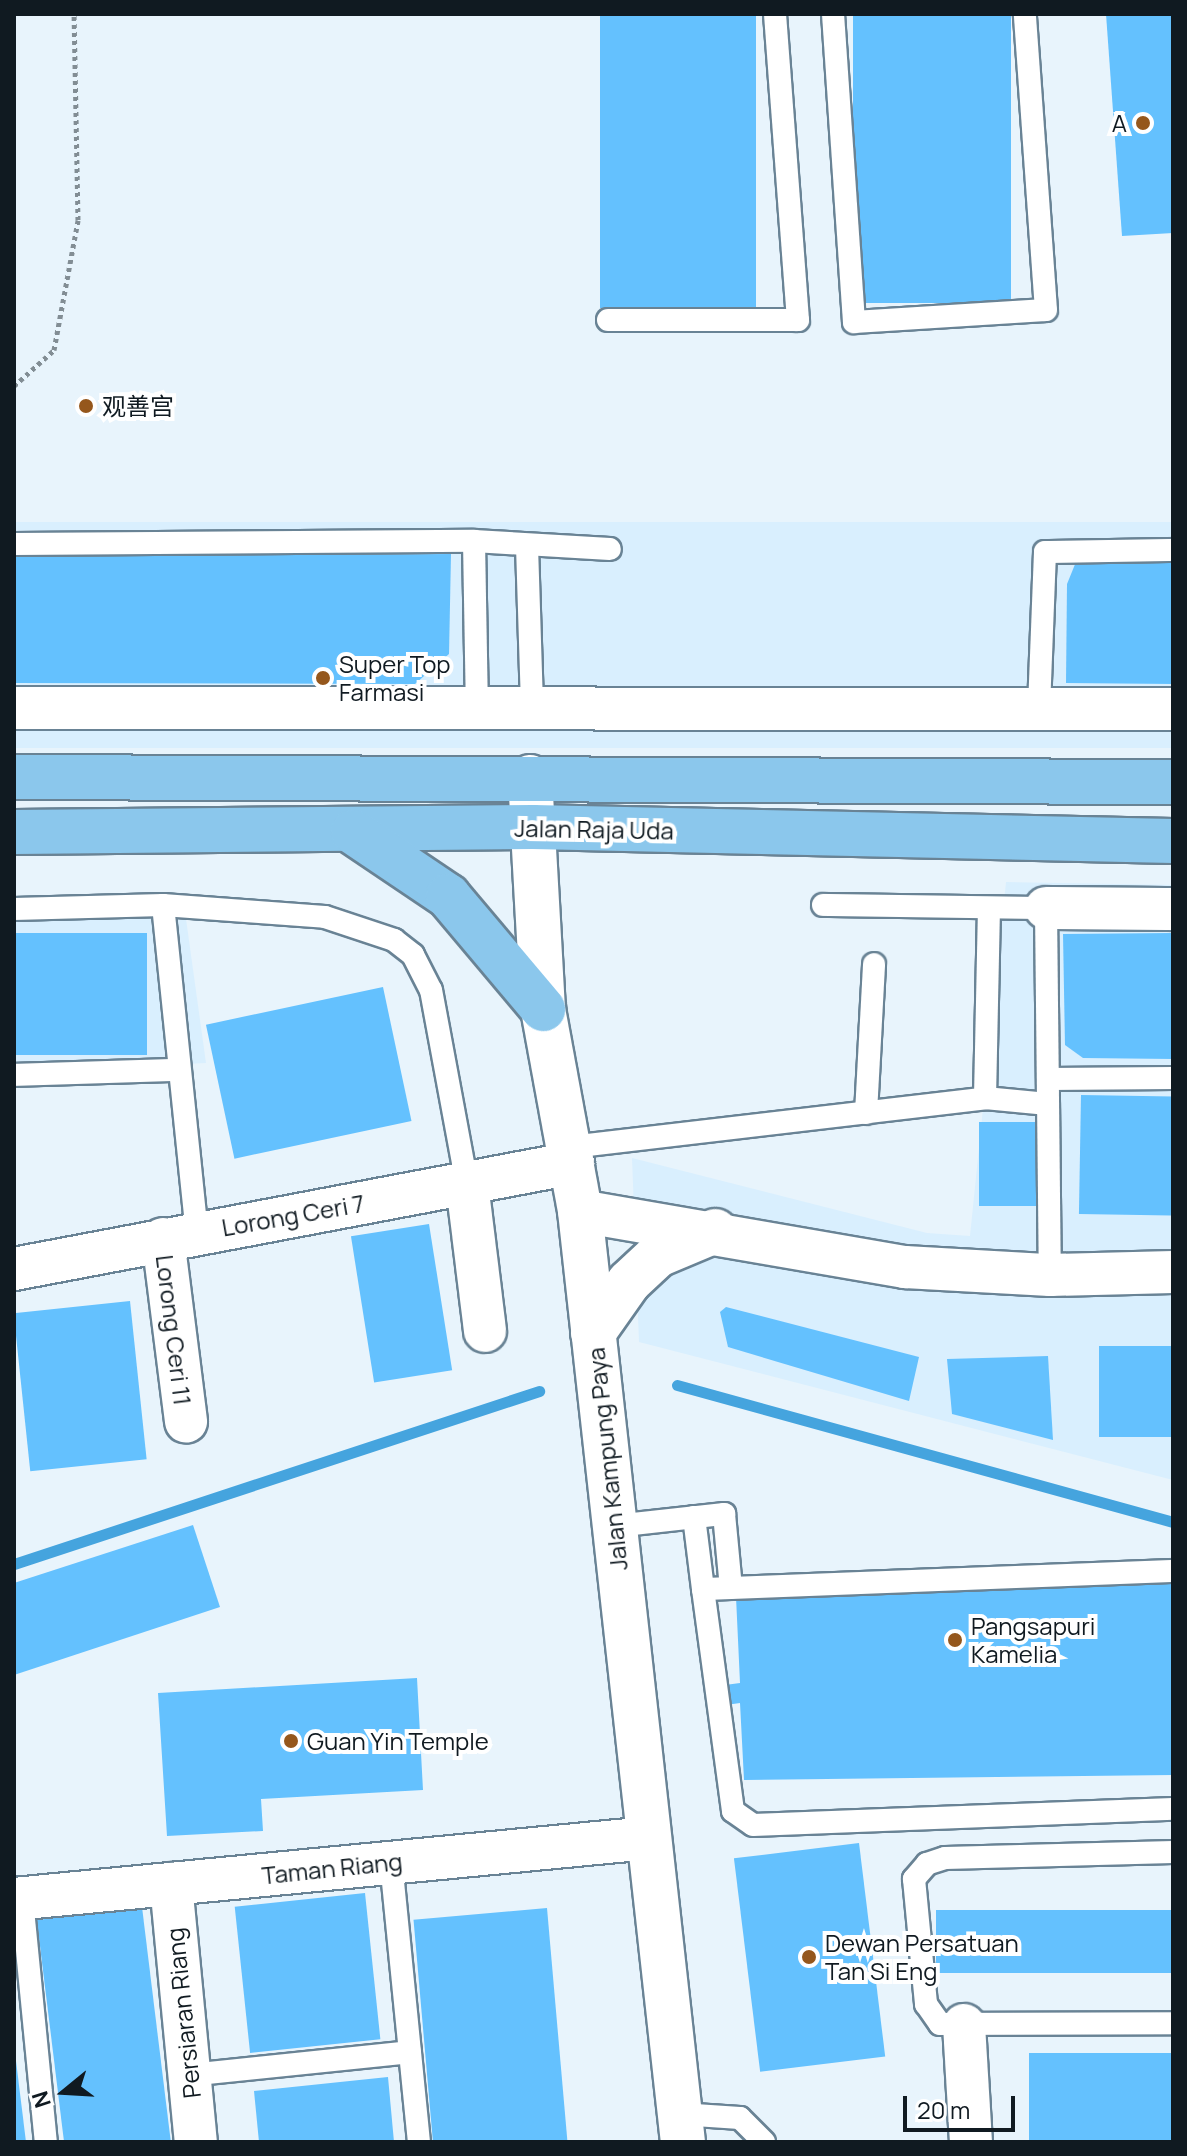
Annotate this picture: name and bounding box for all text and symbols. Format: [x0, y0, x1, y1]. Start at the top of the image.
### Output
place label: A [1112, 109, 1127, 137]
marker: A [1134, 114, 1152, 132]
place label: 观善宫 [102, 392, 174, 420]
marker: 观善宫 [77, 397, 95, 415]
place label: Super Top Farmasi [339, 650, 451, 706]
marker: Super Top Farmasi [314, 669, 332, 687]
street label: Jalan Raja Uda [514, 813, 674, 845]
street label: Lorong Ceri 7 [219, 1188, 367, 1242]
street label: Lorong Ceri 11 [150, 1253, 198, 1407]
street label: Jalan Kampung Paya [581, 1346, 633, 1572]
place label: Pangsapuri Kamelia [971, 1612, 1095, 1668]
marker: Pangsapuri Kamelia [946, 1631, 964, 1649]
place label: Guan Yin Temple [307, 1727, 489, 1755]
marker: Guan Yin Temple [282, 1732, 300, 1750]
street label: Taman Riang [260, 1846, 404, 1890]
street label: Persiaran Riang [160, 1926, 206, 2100]
place label: Dewan Persatuan Tan Si Eng [825, 1929, 1019, 1985]
marker: Dewan Persatuan Tan Si Eng [800, 1948, 818, 1966]
north arrow [24, 2052, 104, 2132]
scale bar [907, 2080, 1019, 2130]
text: N [24, 2087, 58, 2112]
text: 20 m [917, 2093, 970, 2126]

